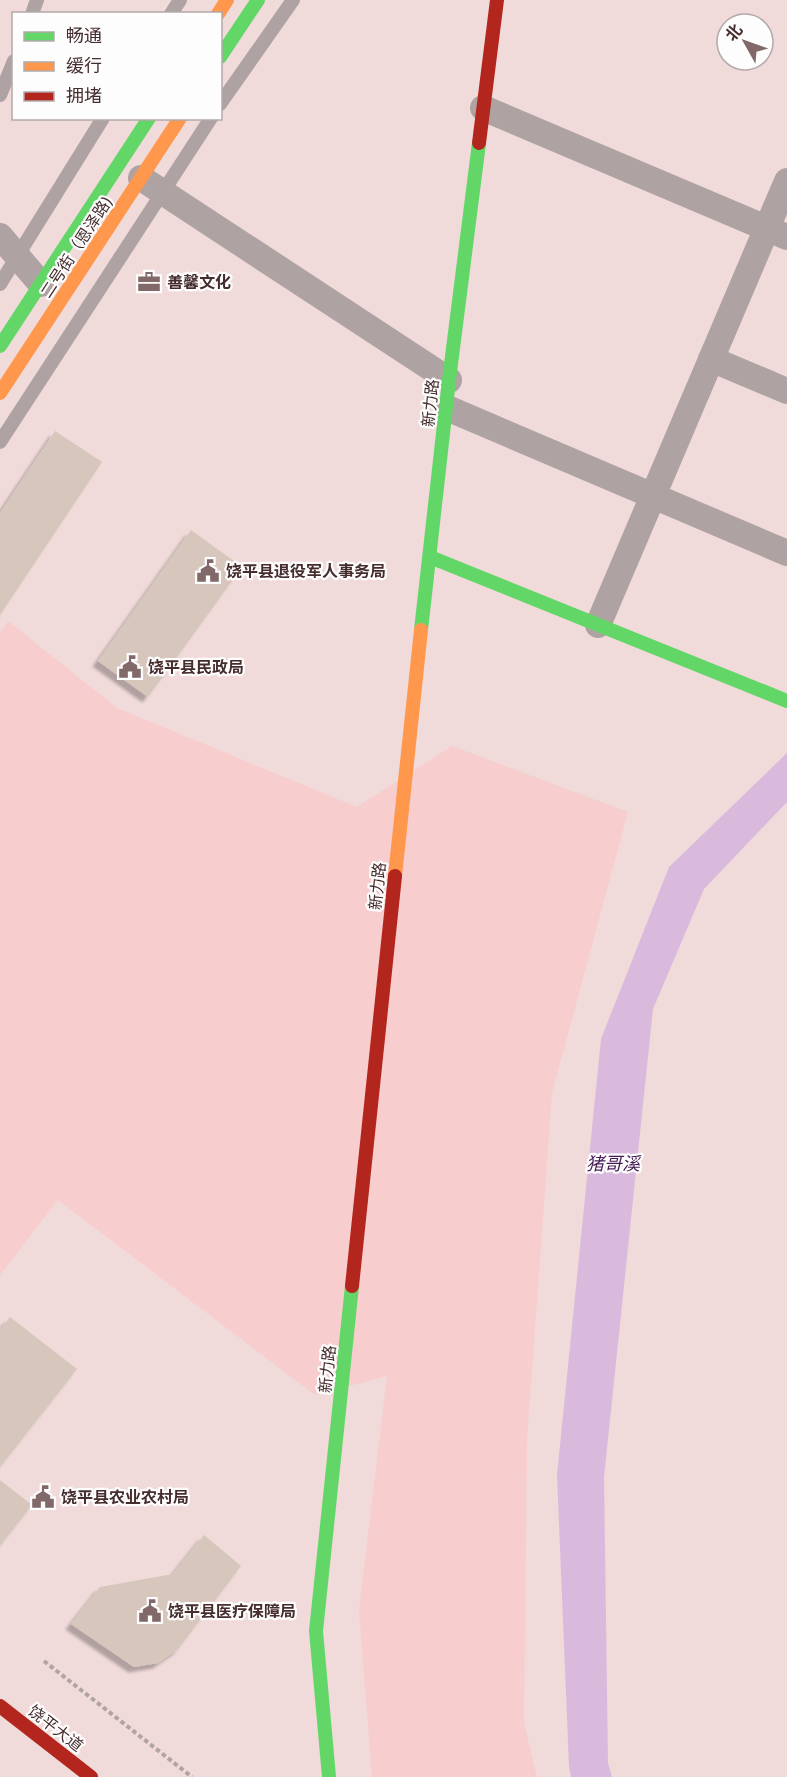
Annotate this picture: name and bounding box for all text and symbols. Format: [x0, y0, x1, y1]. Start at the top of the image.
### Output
legend [12, 12, 222, 120]
north arrow [715, 12, 775, 72]
text: 北 [721, 20, 746, 45]
text: 畅通 [66, 25, 102, 47]
text: 缓行 [66, 55, 102, 77]
text: 拥堵 [66, 85, 102, 107]
street label: 二号街（恩泽路) [37, 193, 116, 302]
office icon: 善馨文化 [136, 269, 162, 295]
place label: 善馨文化 [167, 273, 231, 292]
street label: 新力路 [419, 378, 442, 428]
public building icon: 饶平县退役军人事务局 [195, 558, 221, 584]
place label: 饶平县退役军人事务局 [226, 562, 386, 581]
public building icon: 饶平县民政局 [117, 654, 143, 680]
place label: 饶平县民政局 [148, 658, 244, 677]
street label: 新力路 [366, 861, 389, 911]
water label: 猪哥溪 [586, 1153, 642, 1175]
street label: 新力路 [316, 1344, 339, 1394]
public building icon: 饶平县农业农村局 [30, 1484, 56, 1510]
place label: 饶平县农业农村局 [61, 1488, 189, 1507]
public building icon: 饶平县医疗保障局 [137, 1598, 163, 1624]
place label: 饶平县医疗保障局 [168, 1602, 296, 1621]
street label: 饶平大道 [25, 1701, 87, 1756]

